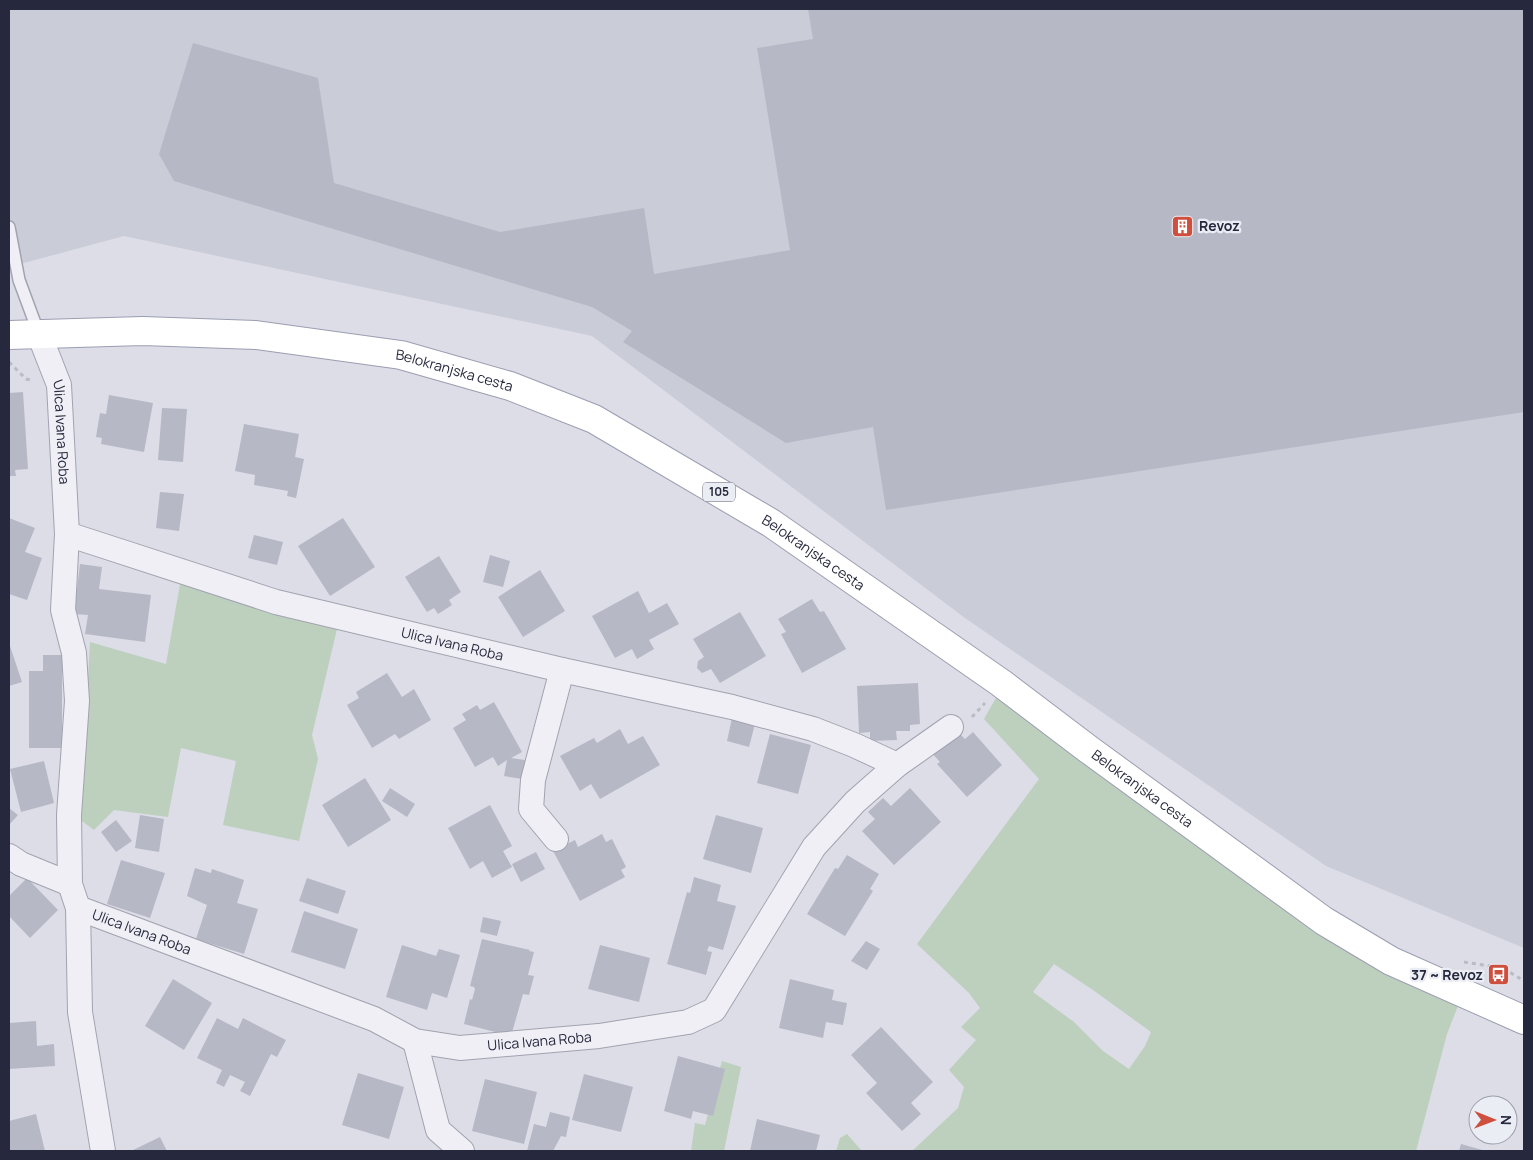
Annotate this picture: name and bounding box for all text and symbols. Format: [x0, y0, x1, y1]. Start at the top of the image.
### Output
building icon: Revoz [1171, 214, 1195, 238]
place label: Revoz [1199, 216, 1240, 235]
street label: Belokranjska cesta [395, 344, 515, 395]
street label: Ulica Ivana Roba [49, 377, 74, 485]
road number: 105 [703, 482, 735, 502]
street label: Belokranjska cesta [759, 510, 869, 594]
street label: Ulica Ivana Roba [399, 622, 505, 665]
street label: Belokranjska cesta [1088, 745, 1197, 832]
street label: Ulica Ivana Roba [90, 904, 194, 959]
bus stop icon: 37 ~ Revoz [1487, 963, 1511, 987]
place label: 37 ~ Revoz [1411, 965, 1483, 984]
street label: Ulica Ivana Roba [487, 1027, 592, 1055]
north arrow [1468, 1095, 1518, 1145]
text: N [1497, 1115, 1516, 1125]

